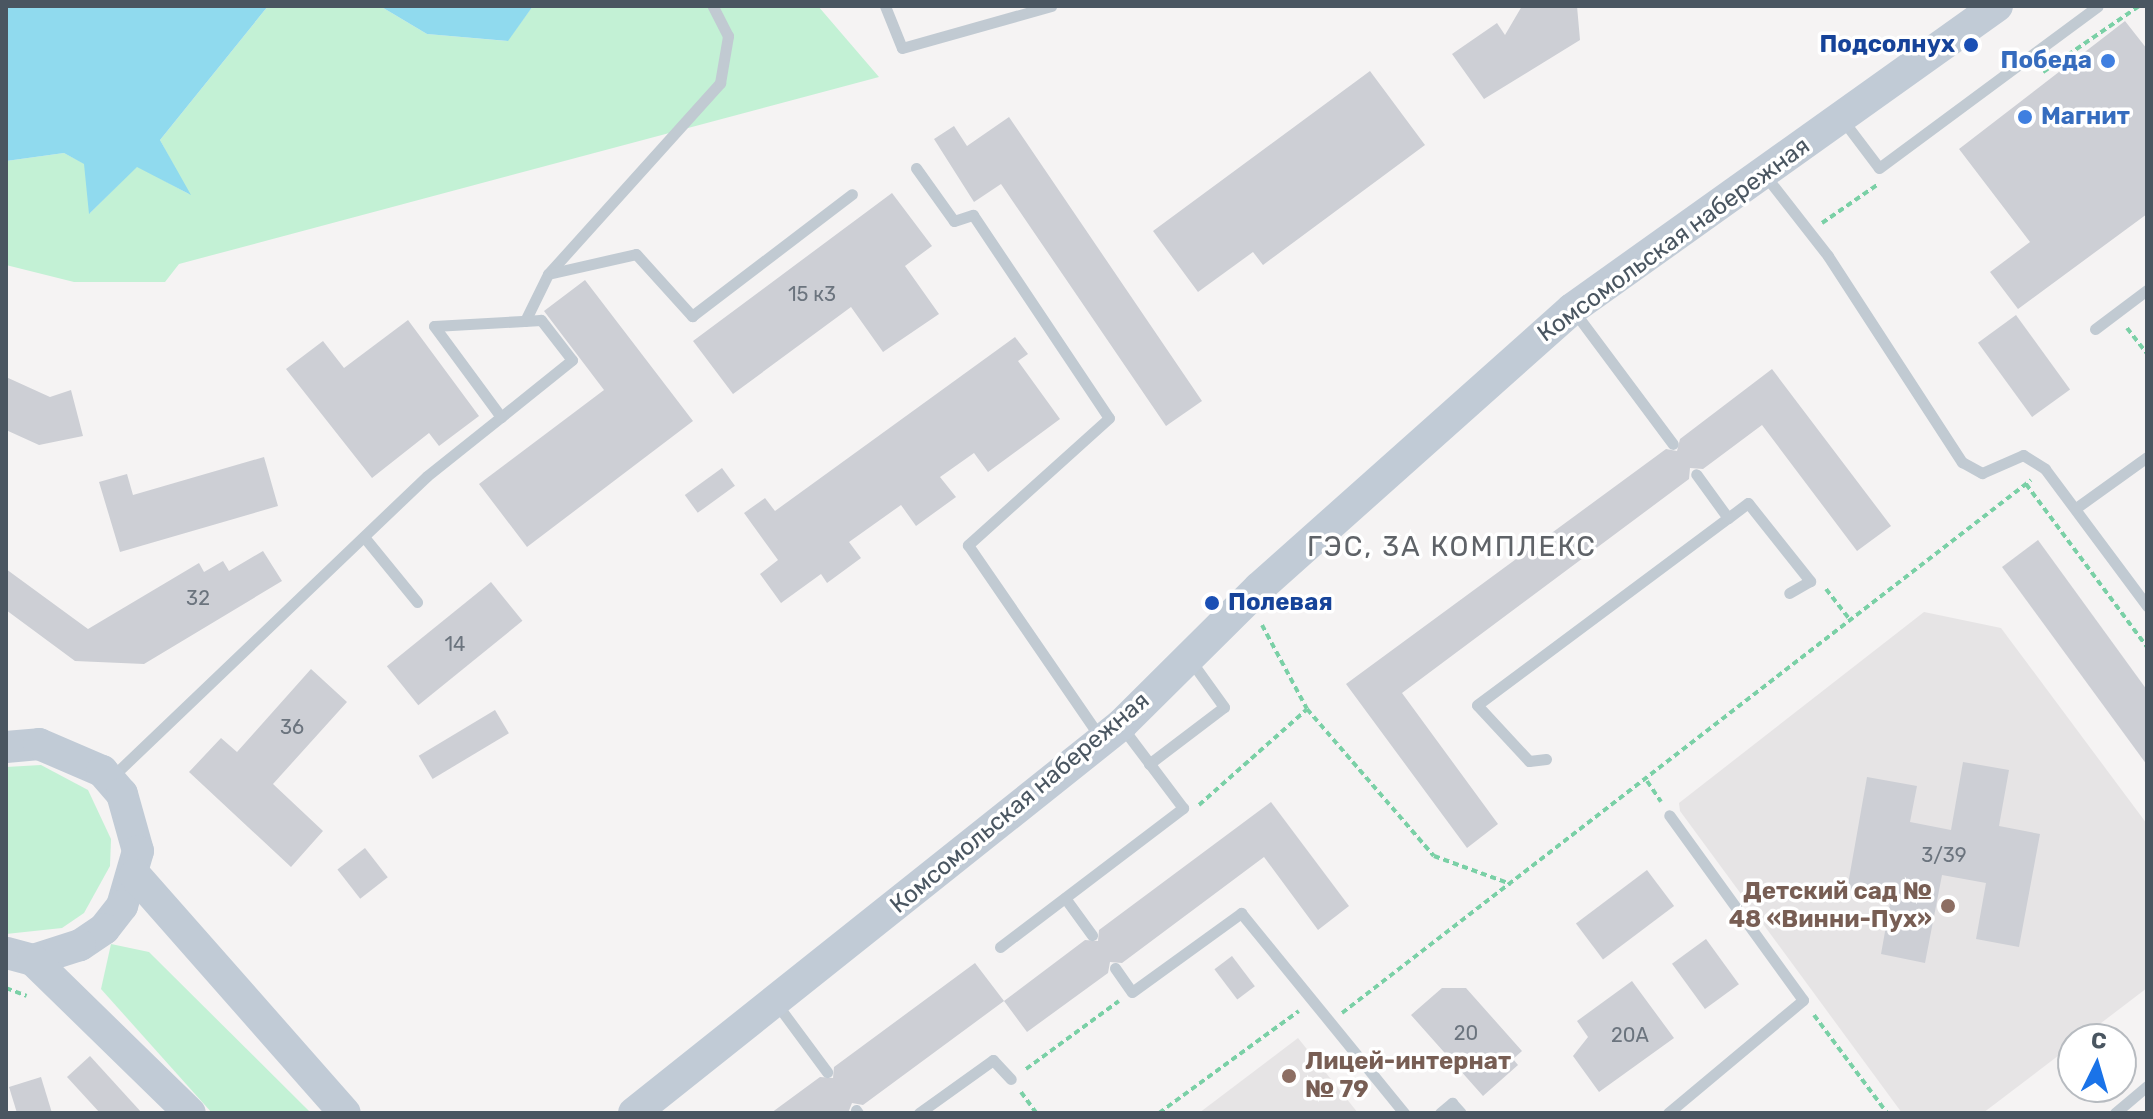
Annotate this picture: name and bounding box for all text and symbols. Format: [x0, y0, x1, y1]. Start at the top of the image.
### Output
place label: Подсолнух [1819, 31, 1955, 59]
marker: Подсолнух [1962, 36, 1980, 54]
place label: Победа [2001, 47, 2092, 75]
marker: Победа [2099, 52, 2117, 70]
place label: Магнит [2041, 103, 2130, 131]
marker: Магнит [2016, 108, 2034, 126]
street label: Комсомольская набережная [1532, 132, 1816, 348]
house number: 15 к3 [788, 282, 836, 306]
district label: ГЭС, 3А КОМПЛЕКС [1307, 530, 1597, 564]
house number: 32 [186, 586, 210, 610]
place label: Полевая [1228, 589, 1333, 617]
marker: Полевая [1203, 594, 1221, 612]
house number: 14 [445, 632, 465, 656]
street label: Комсомольская набережная [885, 686, 1155, 920]
house number: 36 [280, 715, 304, 739]
house number: 3/39 [1921, 843, 1967, 867]
place label: Детский сад № 48 «Винни-Пух» [1729, 878, 1932, 934]
marker: Детский сад № 48 «Винни-Пух» [1939, 897, 1957, 915]
house number: 20 [1454, 1021, 1478, 1045]
house number: 20А [1611, 1023, 1649, 1047]
north arrow [2057, 1023, 2137, 1103]
text: С [2090, 1026, 2108, 1055]
place label: Лицей-интернат № 79 [1305, 1048, 1511, 1104]
marker: Лицей-интернат № 79 [1280, 1067, 1298, 1085]

